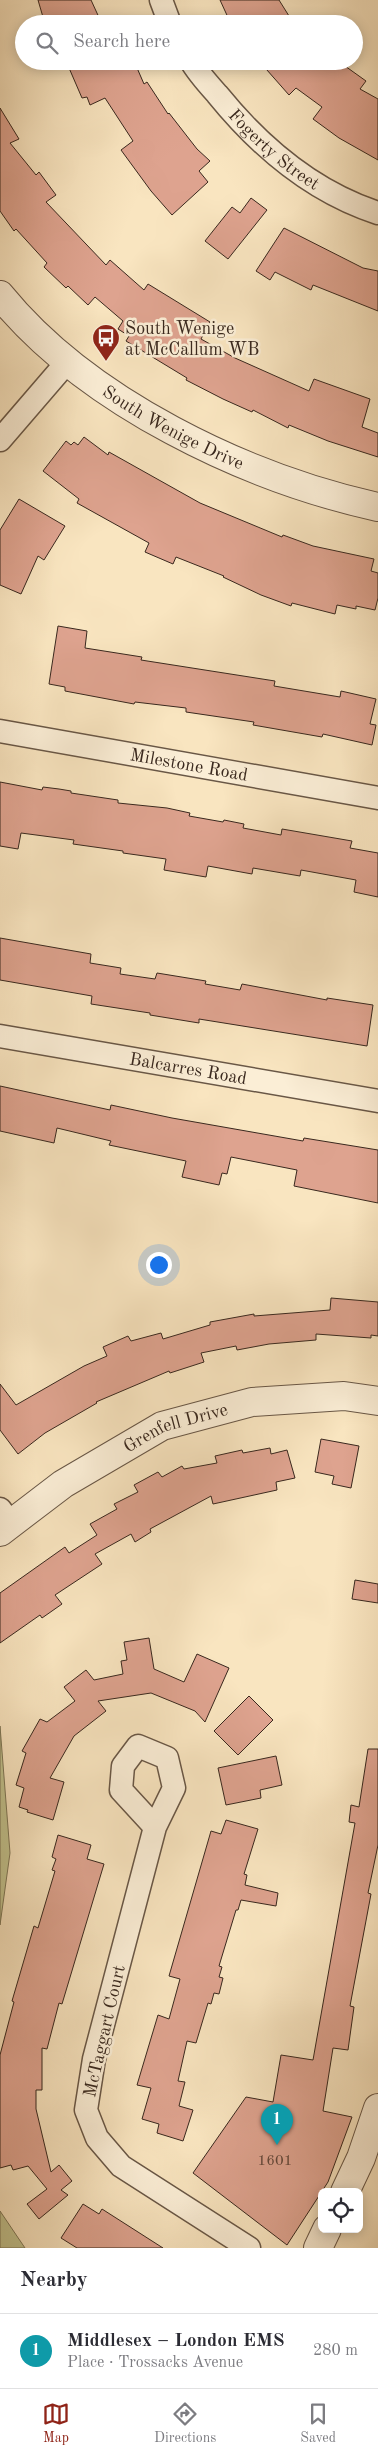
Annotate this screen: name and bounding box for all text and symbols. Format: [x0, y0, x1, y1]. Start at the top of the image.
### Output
search box [15, 15, 363, 70]
icon: search [33, 29, 61, 57]
text: Search here [73, 33, 170, 52]
street label: Fogerty Street [224, 106, 322, 194]
place label: South Wenige at McCallum WB [125, 320, 259, 359]
bus stop icon: South Wenige at McCallum WB [91, 323, 121, 362]
street label: South Wenige Drive [99, 383, 246, 473]
street label: Milestone Road [129, 746, 249, 785]
street label: Balcarres Road [128, 1050, 248, 1088]
your location [146, 1252, 172, 1278]
street label: Grenfell Drive [121, 1401, 230, 1457]
street label: McTaggart Court [81, 1963, 129, 2099]
pin: 1 [261, 2104, 293, 2145]
house number: 1601 [258, 2154, 292, 2169]
map controls [318, 2188, 363, 2233]
button: locate [318, 2188, 363, 2233]
text: Nearby [20, 2270, 88, 2291]
text: Middlesex – London EMS [67, 2332, 285, 2351]
text: 1 [31, 2343, 41, 2359]
text: 280 m [313, 2343, 358, 2359]
text: Place · Trossacks Avenue [67, 2355, 243, 2371]
tab: Map [42, 2400, 70, 2447]
tab: Directions [154, 2400, 216, 2447]
tab: Saved [300, 2400, 336, 2447]

